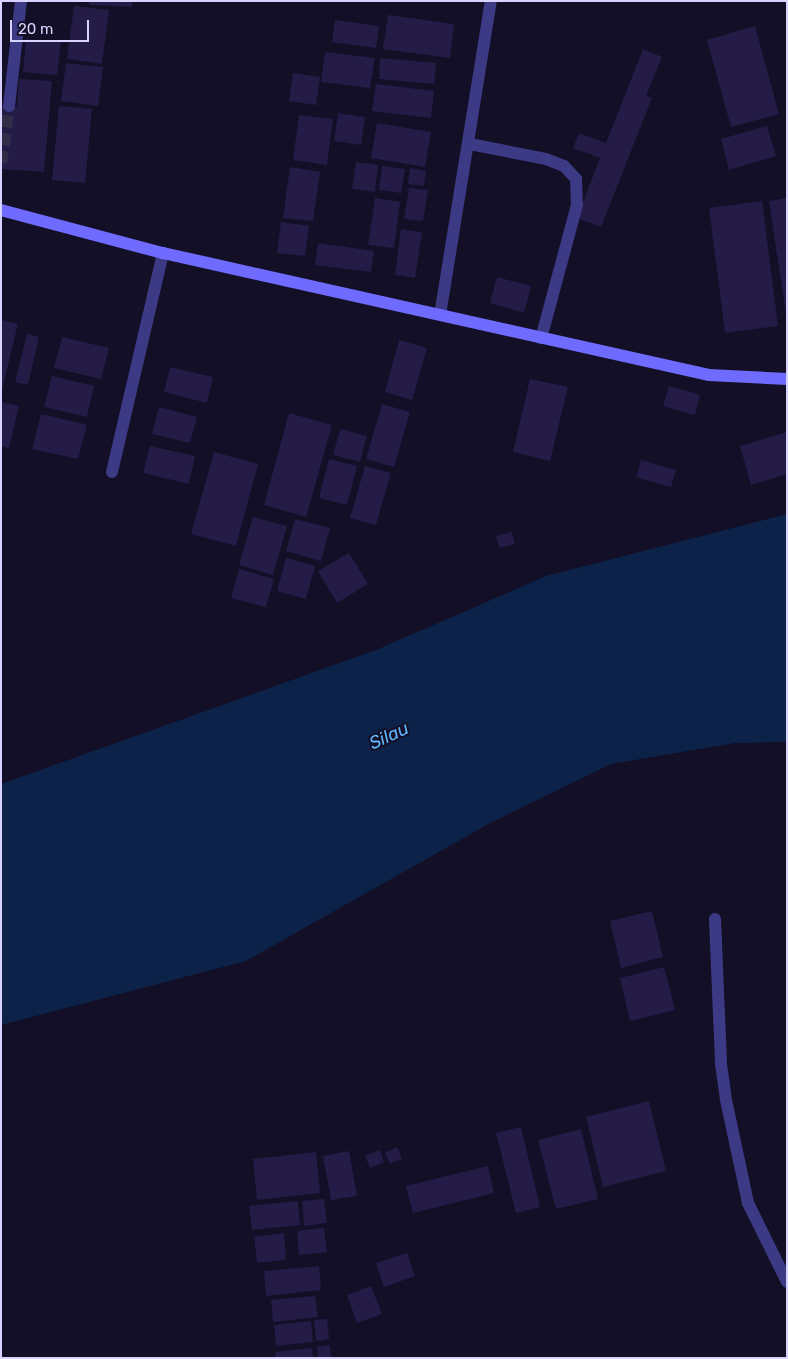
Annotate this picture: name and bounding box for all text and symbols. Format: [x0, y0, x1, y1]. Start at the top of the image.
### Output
scale bar [12, 10, 91, 42]
text: 20 m [18, 20, 53, 38]
water label: Silau [366, 717, 412, 755]

